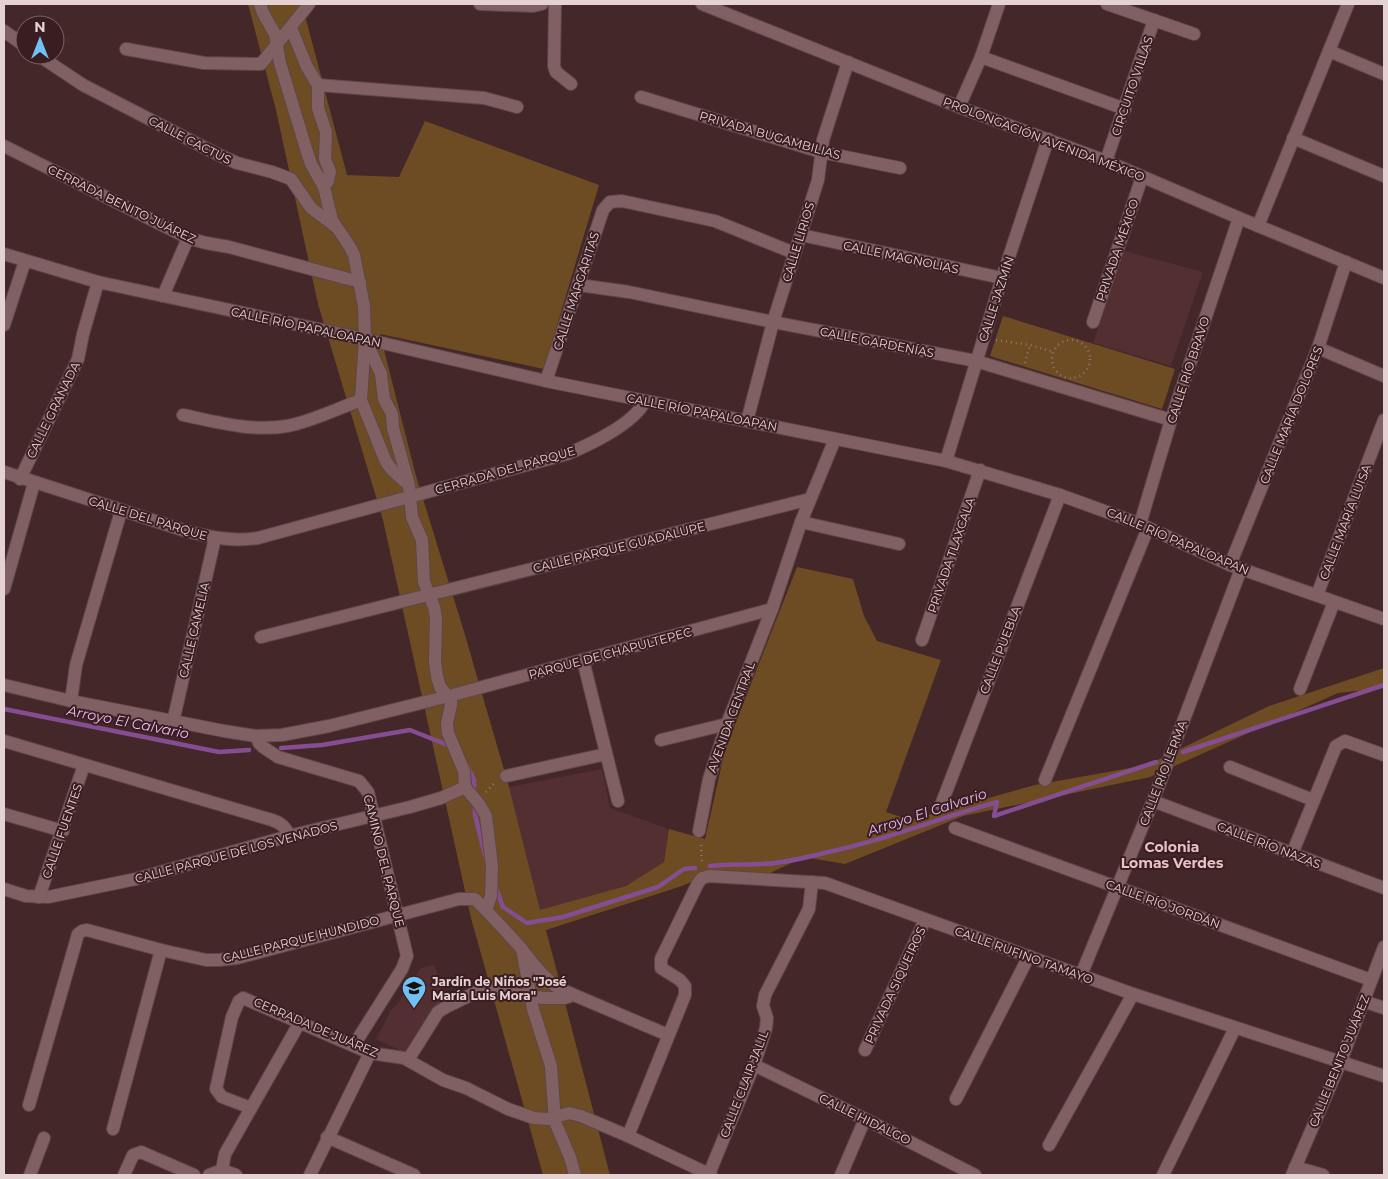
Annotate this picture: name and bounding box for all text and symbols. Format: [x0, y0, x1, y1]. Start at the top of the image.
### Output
north arrow [15, 15, 65, 65]
text: N [34, 18, 46, 36]
street label: CIRCUITO VILLAS [1108, 34, 1156, 138]
street label: PROLONGACIÓN AVENIDA MÉXICO [941, 93, 1147, 185]
street label: PRIVADA BUGAMBILIAS [698, 108, 842, 162]
street label: CALLE CACTUS [146, 113, 234, 167]
street label: CERRADA BENITO JUÁREZ [45, 162, 199, 247]
street label: PRIVADA MÉXICO [1092, 197, 1142, 303]
street label: CALLE LIRIOS [779, 200, 817, 284]
street label: CALLE MARGARITAS [550, 230, 602, 352]
street label: CALLE MAGNOLIAS [842, 237, 960, 277]
street label: CALLE JAZMÍN [975, 254, 1017, 344]
street label: CALLE RÍO PAPALOAPAN [230, 304, 382, 350]
street label: CALLE RÍO BRAVO [1164, 315, 1212, 425]
street label: CALLE GARDENÍAS [819, 324, 935, 360]
street label: CALLE MARÍA DOLORES [1256, 344, 1326, 486]
street label: CALLE GRANADA [23, 359, 83, 461]
street label: CALLE RÍO PAPALOAPAN [625, 390, 779, 434]
street label: CERRADA DEL PARQUE [433, 443, 577, 497]
street label: CALLE MARÍA LUISA [1316, 462, 1374, 582]
street label: CALLE DEL PARQUE [87, 493, 209, 543]
street label: PRIVADA TLAXCALA [924, 495, 978, 615]
street label: CALLE RÍO PAPALOAPAN [1105, 504, 1251, 578]
street label: CALLE PARQUE GUADALUPE [531, 518, 707, 576]
street label: CALLE CAMELIA [176, 580, 212, 679]
street label: CALLE PUEBLA [976, 604, 1024, 696]
street label: PARQUE DE CHAPULTEPEC [527, 624, 694, 682]
street label: AVENIDA CENTRAL [704, 660, 758, 774]
water label: Arroyo El Calvario [64, 701, 191, 743]
street label: CALLE RÍO LERMA [1136, 718, 1190, 828]
street label: CALLE FUENTES [39, 782, 85, 880]
water label: Arroyo El Calvario [864, 784, 989, 840]
street label: CAMINO DEL PARQUE [360, 793, 408, 929]
street label: CALLE PARQUE DE LOS VENADOS [133, 818, 339, 886]
street label: CALLE RÍO NAZAS [1215, 818, 1323, 872]
district label: Colonia Lomas Verdes [1121, 838, 1224, 872]
street label: CALLE RÍO JORDÁN [1104, 876, 1222, 932]
street label: CALLE PARQUE HUNDIDO [221, 912, 381, 966]
street label: CALLE RUFINO TAMAYO [953, 923, 1095, 987]
street label: PRIVADA SIQUEIROS [861, 924, 929, 1046]
place label: Jardín de Niños "José María Luis Mora" [431, 974, 567, 1003]
school or university icon: Jardín de Niños "José María Luis Mora" [401, 975, 427, 1009]
street label: CALLE BENITO JUÁREZ [1306, 993, 1372, 1129]
street label: CERRADA DE JUÁREZ [252, 994, 381, 1060]
street label: CALLE CLAIR JALIL [717, 1028, 771, 1140]
street label: CALLE HIDALGO [817, 1090, 913, 1148]

